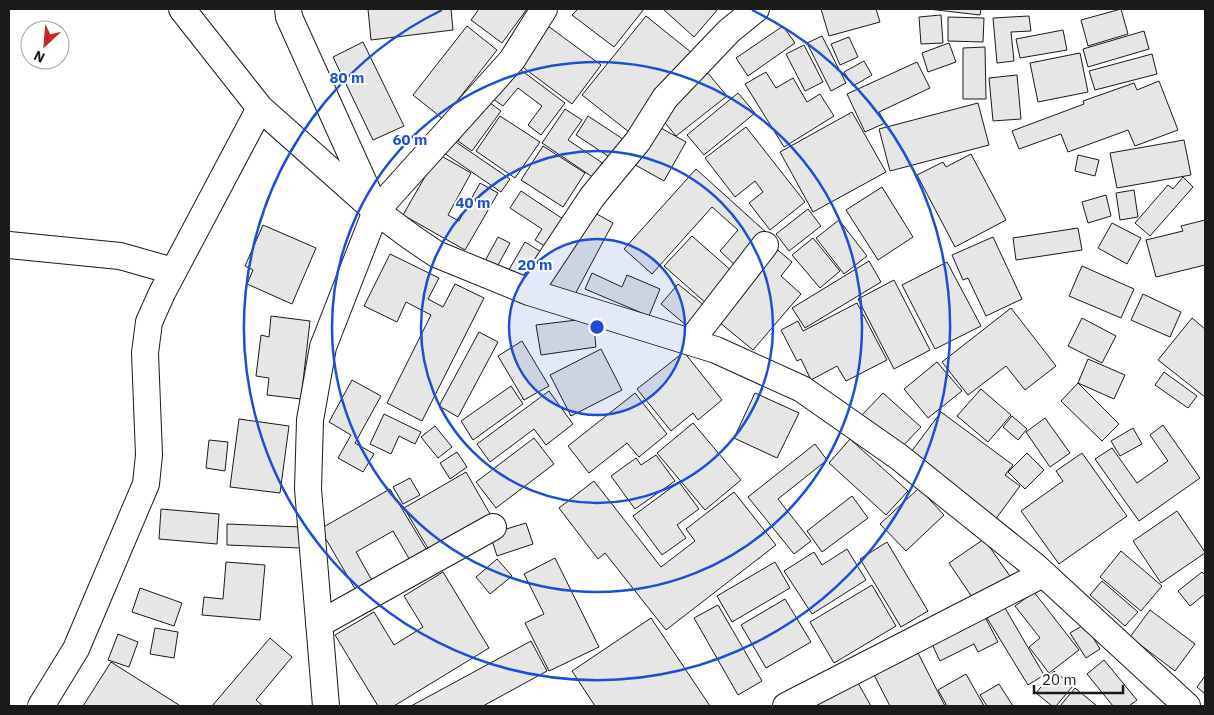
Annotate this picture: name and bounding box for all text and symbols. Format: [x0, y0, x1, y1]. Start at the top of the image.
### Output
north arrow [20, 20, 70, 70]
text: N [31, 46, 48, 67]
text: 80 m [330, 68, 364, 87]
text: 60 m [393, 130, 427, 149]
text: 40 m [456, 193, 490, 212]
text: 20 m [518, 255, 552, 274]
centre of rings [588, 318, 606, 336]
scale bar [1034, 662, 1123, 694]
text: 20 m [1042, 670, 1077, 689]

